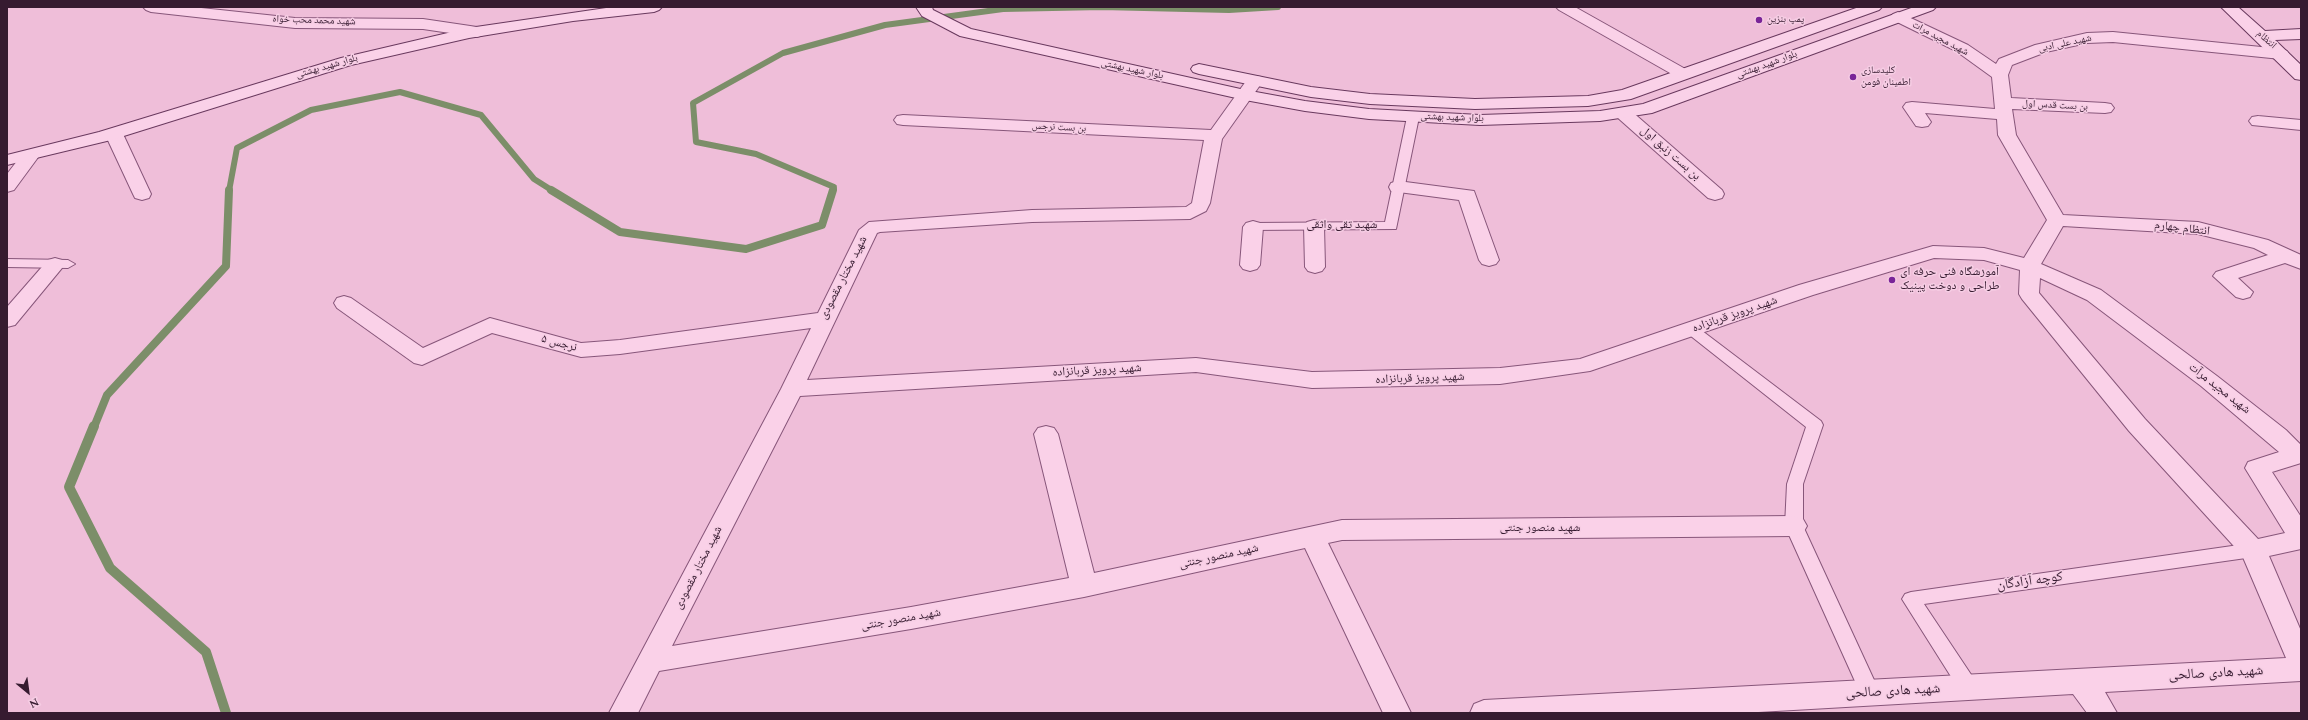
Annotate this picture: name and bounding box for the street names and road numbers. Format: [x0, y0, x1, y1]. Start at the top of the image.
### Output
street label: شهید محمد محب خواه [272, 14, 356, 28]
street label: شهید مجید مرات [1910, 19, 1970, 59]
street label: انتظام [2254, 28, 2278, 52]
street label: شهید علی ادبی [2037, 32, 2093, 56]
street label: بلوار شهید بهشتی [1735, 49, 1799, 81]
street label: بلوار شهید بهشتی [295, 52, 359, 82]
street label: بلوار شهید بهشتی [1100, 58, 1164, 82]
street label: بن بست قدس اول [2022, 98, 2088, 114]
street label: بلوار شهید بهشتی [1420, 111, 1484, 125]
street label: بن بست نرجس [1031, 121, 1087, 135]
street label: بن بست زنبق اول [1637, 124, 1703, 184]
street label: انتظام چهارم [2153, 218, 2211, 240]
street label: شهید تقی واثقی [1307, 219, 1377, 233]
street label: شهید مختار مقصودی [817, 234, 871, 322]
street label: شهید پرویز قربانزاده [1691, 294, 1779, 336]
street label: نرجس ۵ [540, 332, 578, 356]
street label: شهید مجید مرآت [2185, 360, 2253, 418]
street label: شهید پرویز قربانزاده [1052, 361, 1142, 381]
street label: شهید پرویز قربانزاده [1375, 370, 1465, 388]
street label: شهید منصور جنتی [1500, 522, 1580, 536]
street label: شهید مختار مقصودی [672, 524, 726, 612]
street label: شهید منصور جنتی [1178, 542, 1260, 572]
street label: کوچه آزادگان [1996, 569, 2064, 595]
street label: شهید منصور جنتی [860, 606, 942, 634]
street label: شهید هادی صالحی [2168, 663, 2264, 685]
street label: شهید هادی صالحی [1845, 681, 1941, 703]

